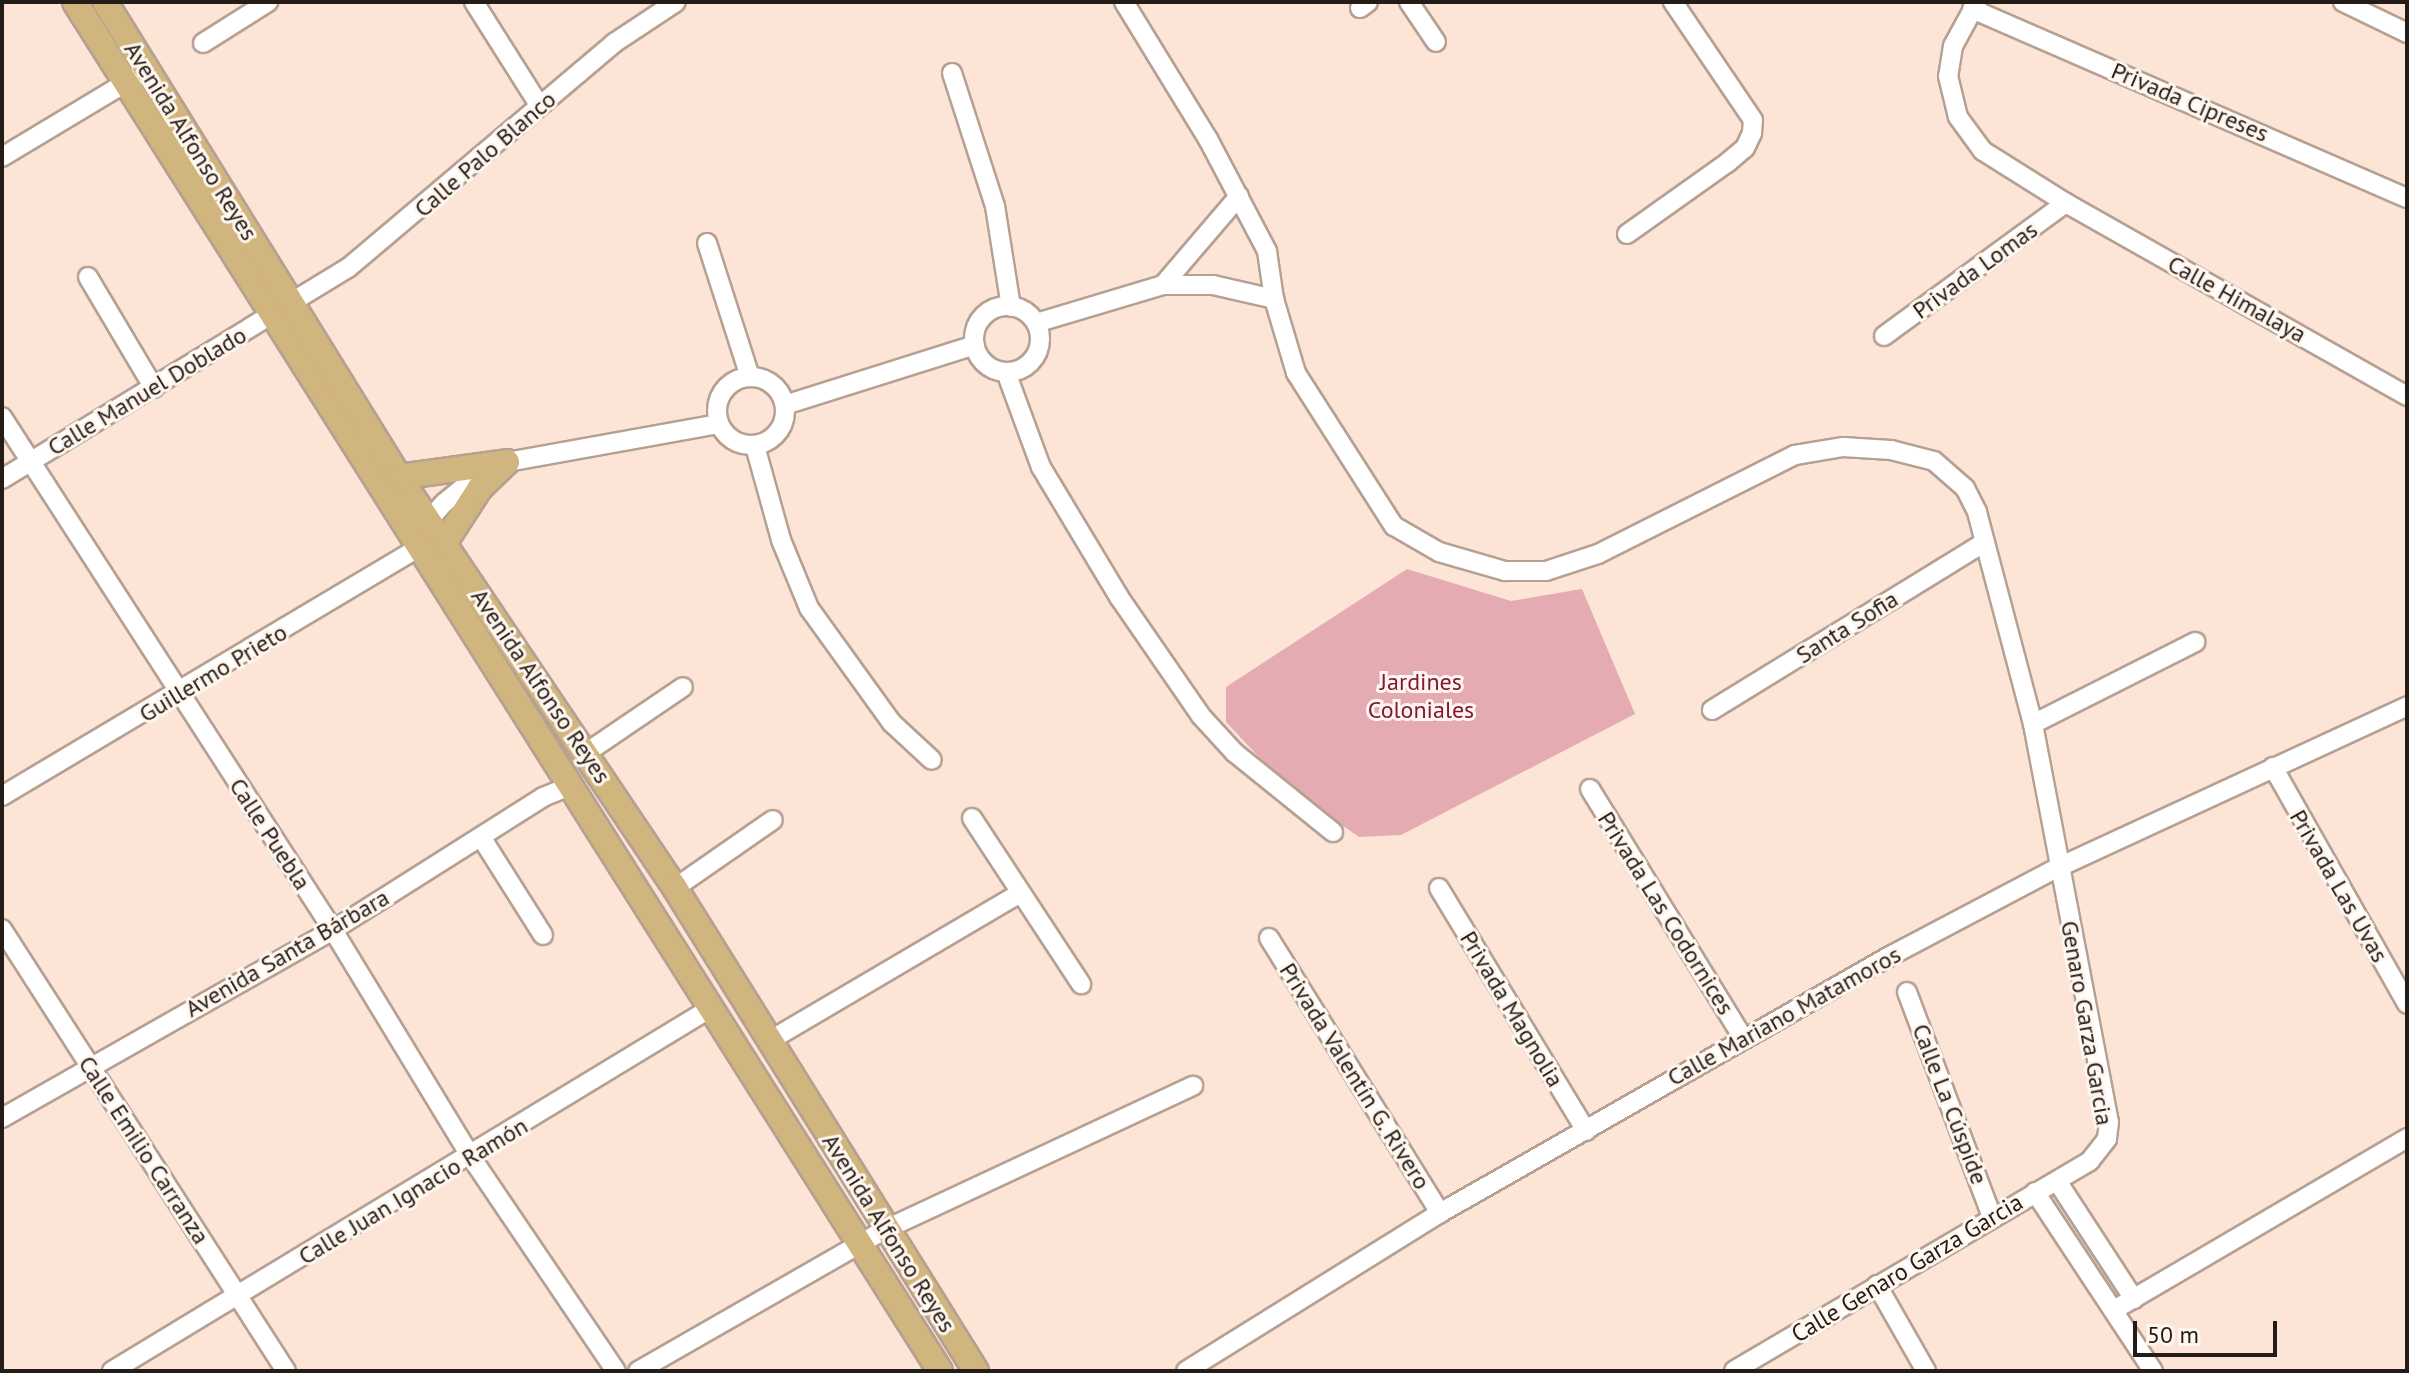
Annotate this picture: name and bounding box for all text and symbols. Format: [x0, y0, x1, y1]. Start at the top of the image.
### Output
street label: Avenida Alfonso Reyes [118, 36, 264, 246]
street label: Privada Cipreses [2107, 56, 2273, 148]
street label: Calle Palo Blanco [408, 85, 562, 223]
street label: Privada Lomas [1907, 215, 2043, 325]
street label: Calle Himalaya [2163, 249, 2311, 349]
street label: Calle Manuel Doblado [42, 320, 252, 462]
street label: Avenida Alfonso Reyes [465, 583, 617, 789]
street label: Santa Sofia [1791, 584, 1903, 670]
street label: Guillermo Prieto [134, 618, 292, 728]
park label: Jardines Coloniales [1368, 668, 1474, 724]
street label: Calle Puebla [223, 773, 317, 895]
street label: Privada Las Uvas [2284, 805, 2394, 967]
street label: Privada Las Codornices [1592, 806, 1740, 1020]
street label: Avenida Santa Bárbara [180, 883, 394, 1023]
street label: Genaro Garza Garcia [2055, 919, 2119, 1127]
street label: Privada Magnolia [1454, 926, 1570, 1092]
street label: Calle Mariano Matamoros [1662, 940, 1906, 1092]
street label: Privada Valentín G. Rivero [1273, 956, 1437, 1196]
street label: Calle La Cúspide [1906, 1020, 1994, 1188]
street label: Calle Emilio Carranza [72, 1051, 216, 1249]
street label: Calle Juan Ignacio Ramón [293, 1111, 533, 1271]
street label: Avenida Alfonso Reyes [816, 1128, 962, 1338]
street label: Calle Genaro Garza Garcia [1786, 1187, 2028, 1349]
scale bar [2137, 1305, 2281, 1355]
text: 50 m [2147, 1319, 2199, 1350]

